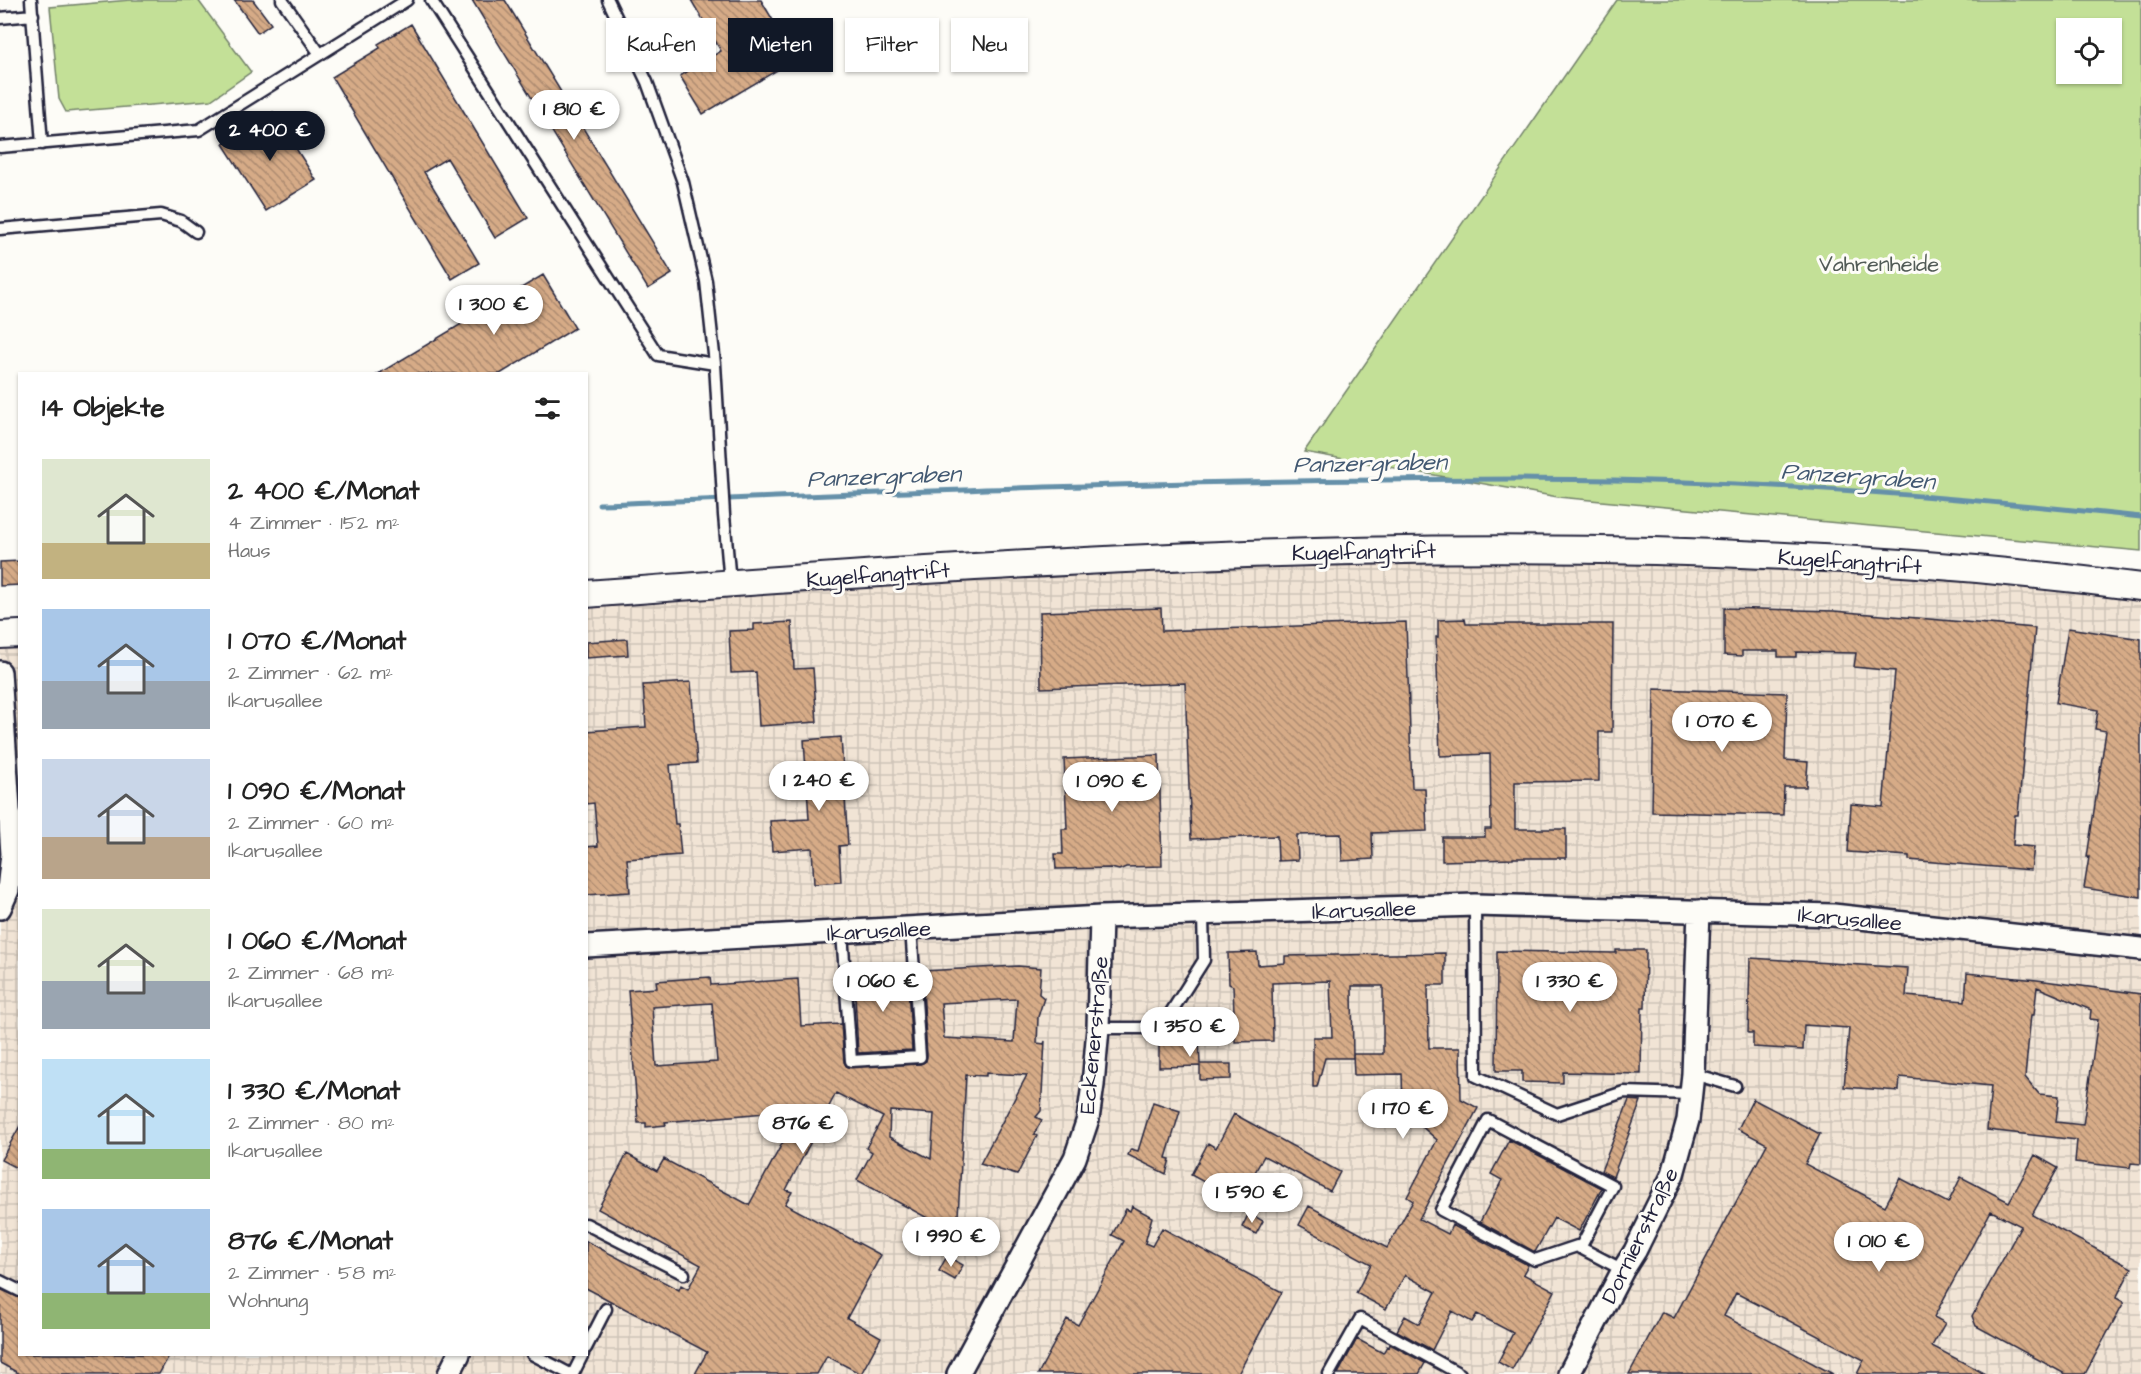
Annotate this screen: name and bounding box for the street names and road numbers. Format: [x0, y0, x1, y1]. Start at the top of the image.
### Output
street label: Kugelfangtrift [1292, 536, 1436, 570]
street label: Kugelfangtrift [1777, 542, 1923, 584]
street label: Kugelfangtrift [805, 555, 951, 597]
street label: Ikarusallee [1311, 893, 1417, 928]
street label: Ikarusallee [1797, 900, 1903, 939]
street label: Ikarusallee [826, 913, 932, 950]
street label: Eckenerstraße [1072, 955, 1117, 1115]
street label: Dornierstraße [1594, 1162, 1687, 1309]

